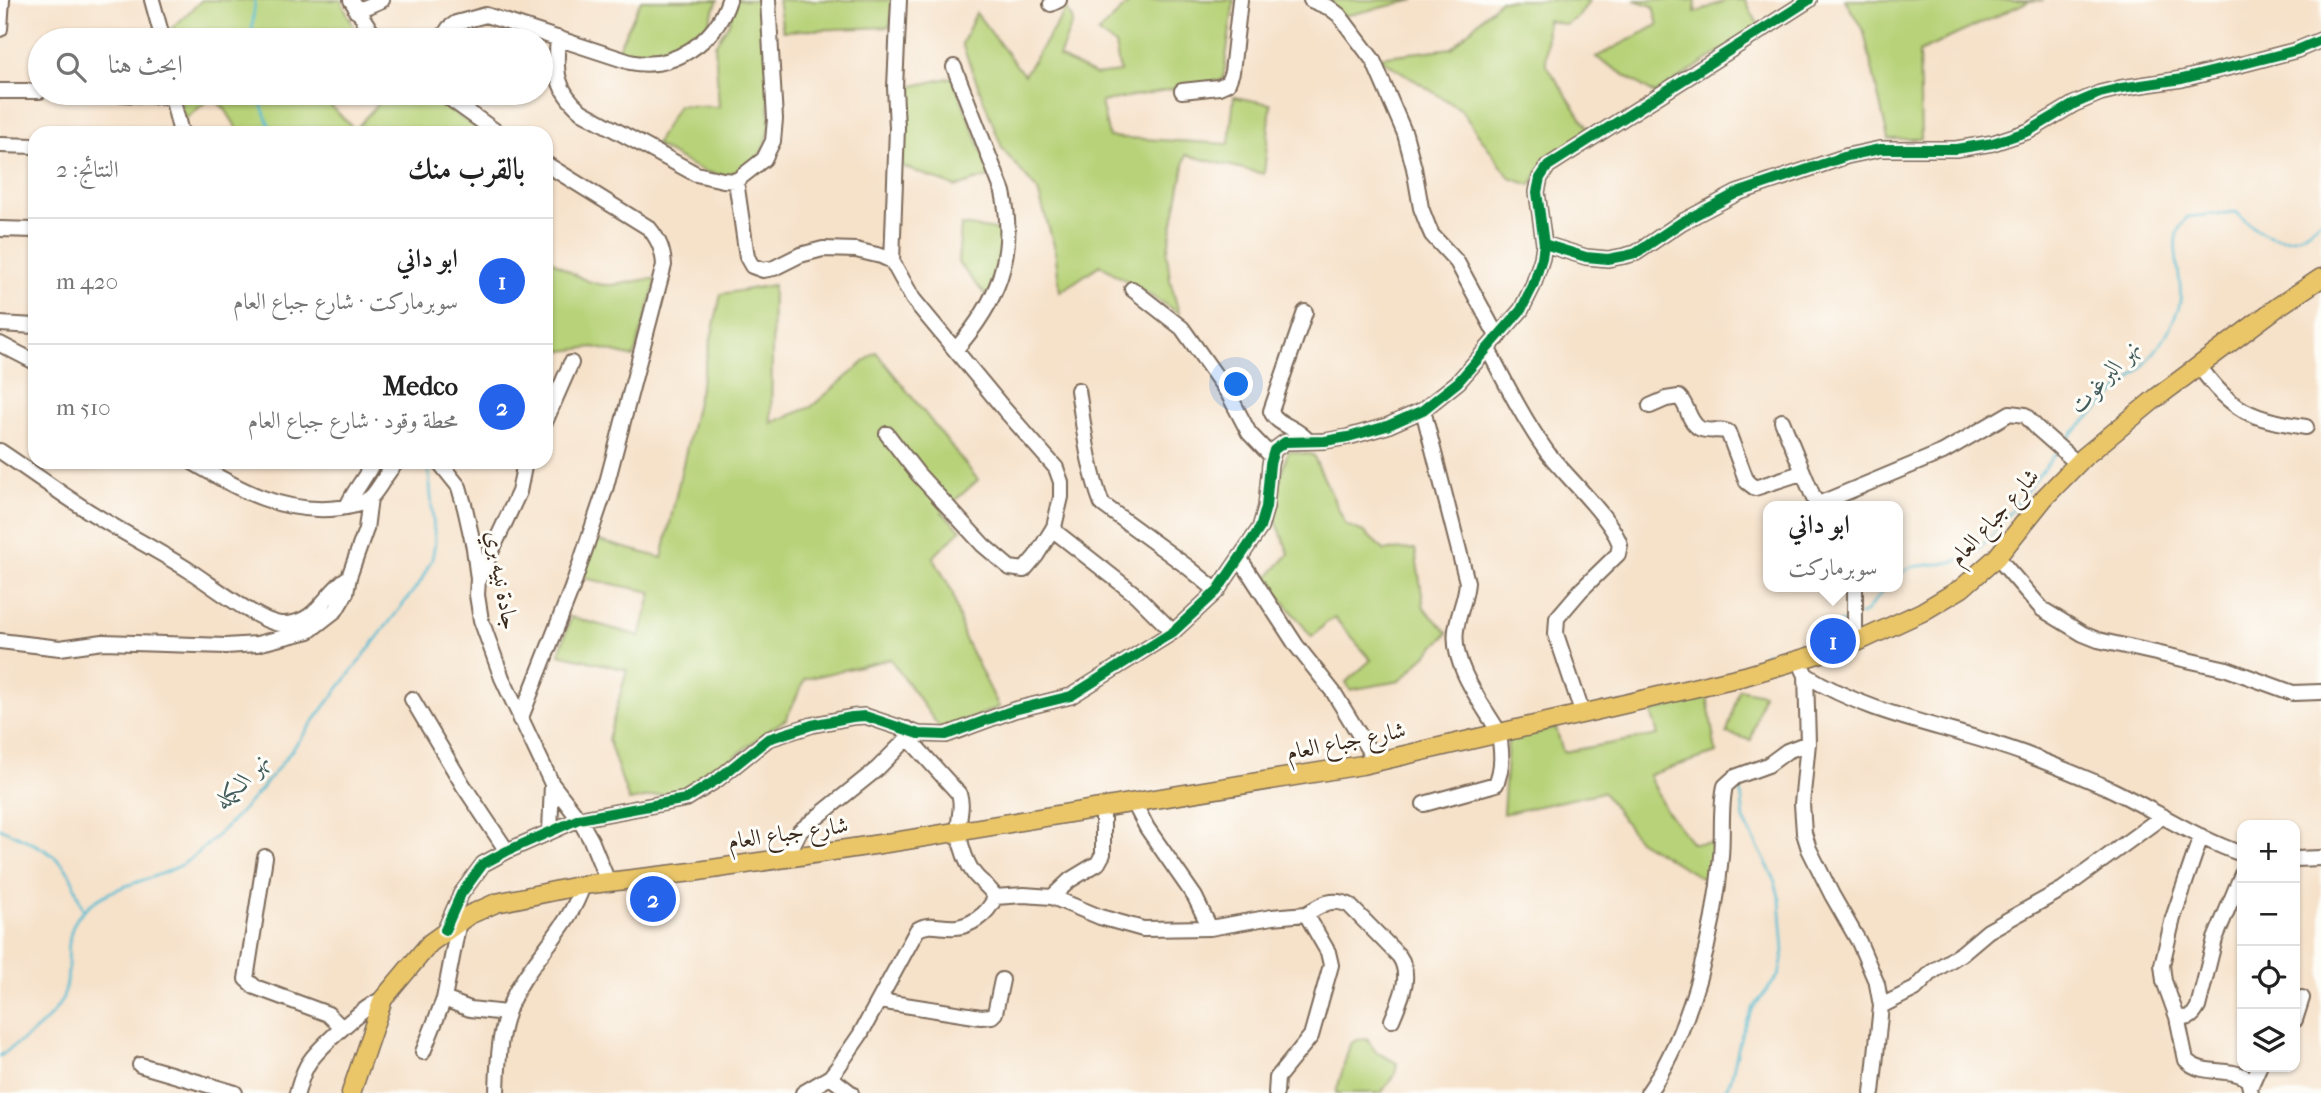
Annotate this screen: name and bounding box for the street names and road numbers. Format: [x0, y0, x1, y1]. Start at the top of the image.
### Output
street label: شارع جباع العام [1943, 463, 2049, 575]
street label: جادة نبيه بري [475, 528, 524, 633]
street label: شارع جباع العام [1284, 716, 1409, 772]
street label: شارع جباع العام [726, 811, 851, 861]

